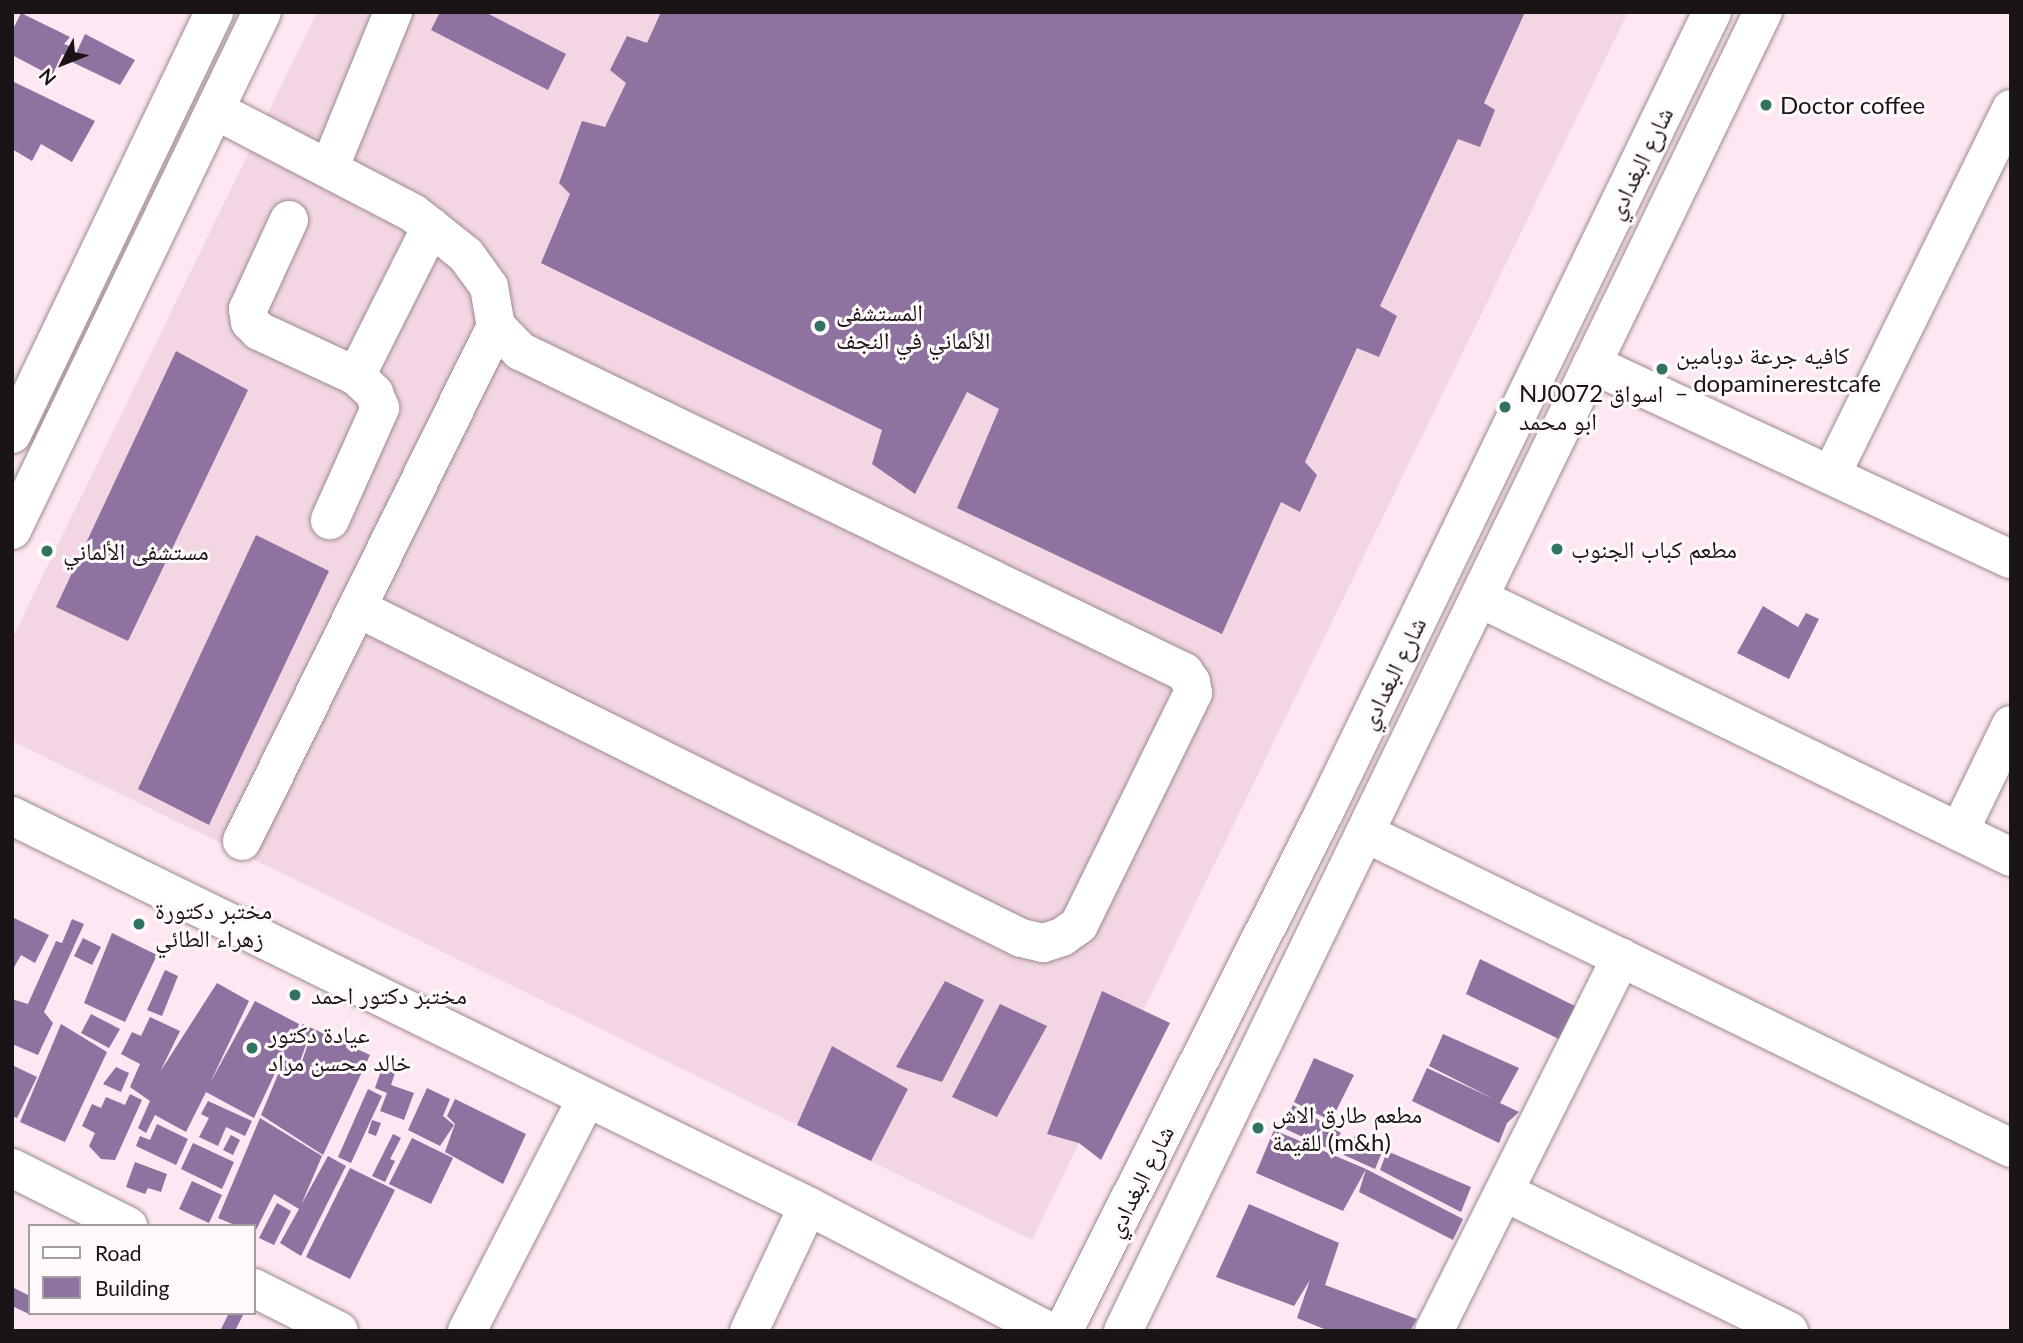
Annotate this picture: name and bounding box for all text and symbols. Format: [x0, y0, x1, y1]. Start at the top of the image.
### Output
north arrow [28, 28, 98, 98]
text: N [34, 64, 60, 91]
place label: Doctor coffee [1780, 91, 1926, 119]
marker: Doctor coffee [1758, 97, 1774, 113]
street label: شارع البغدادي [1599, 102, 1679, 224]
place label: المستشفى الألماني في النجف [836, 298, 991, 354]
marker: المستشفى الألماني في النجف [810, 316, 830, 336]
place label: كافيه جرعة دوبامين _ dopaminerestcafe [1676, 341, 1881, 397]
marker: كافيه جرعة دوبامين _ dopaminerestcafe [1654, 361, 1670, 377]
place label: NJ0072 اسواق ابو محمد [1519, 379, 1663, 435]
marker: NJ0072 اسواق ابو محمد [1497, 399, 1513, 415]
place label: مطعم كباب الجنوب [1571, 535, 1737, 563]
place label: مستشفى الألماني [63, 537, 209, 565]
marker: مستشفى الألماني [37, 541, 57, 561]
marker: مطعم كباب الجنوب [1549, 541, 1565, 557]
street label: شارع البغدادي [1352, 612, 1432, 734]
place label: مختبر دكتورة زهراء الطائي [155, 896, 272, 952]
marker: مختبر دكتورة زهراء الطائي [129, 914, 149, 934]
place label: مختبر دكتور احمد [311, 981, 467, 1009]
marker: مختبر دكتور احمد [285, 985, 305, 1005]
place label: عيادة دكتور خالد محسن مراد [268, 1020, 411, 1076]
marker: عيادة دكتور خالد محسن مراد [242, 1038, 262, 1058]
place label: مطعم طارق الاش للقيمة (m&h) [1272, 1100, 1422, 1156]
street label: شارع البغدادي [1099, 1120, 1179, 1242]
marker: مطعم طارق الاش للقيمة (m&h) [1250, 1120, 1266, 1136]
legend [28, 1224, 256, 1315]
text: Road [95, 1240, 142, 1265]
text: Building [95, 1275, 170, 1300]

